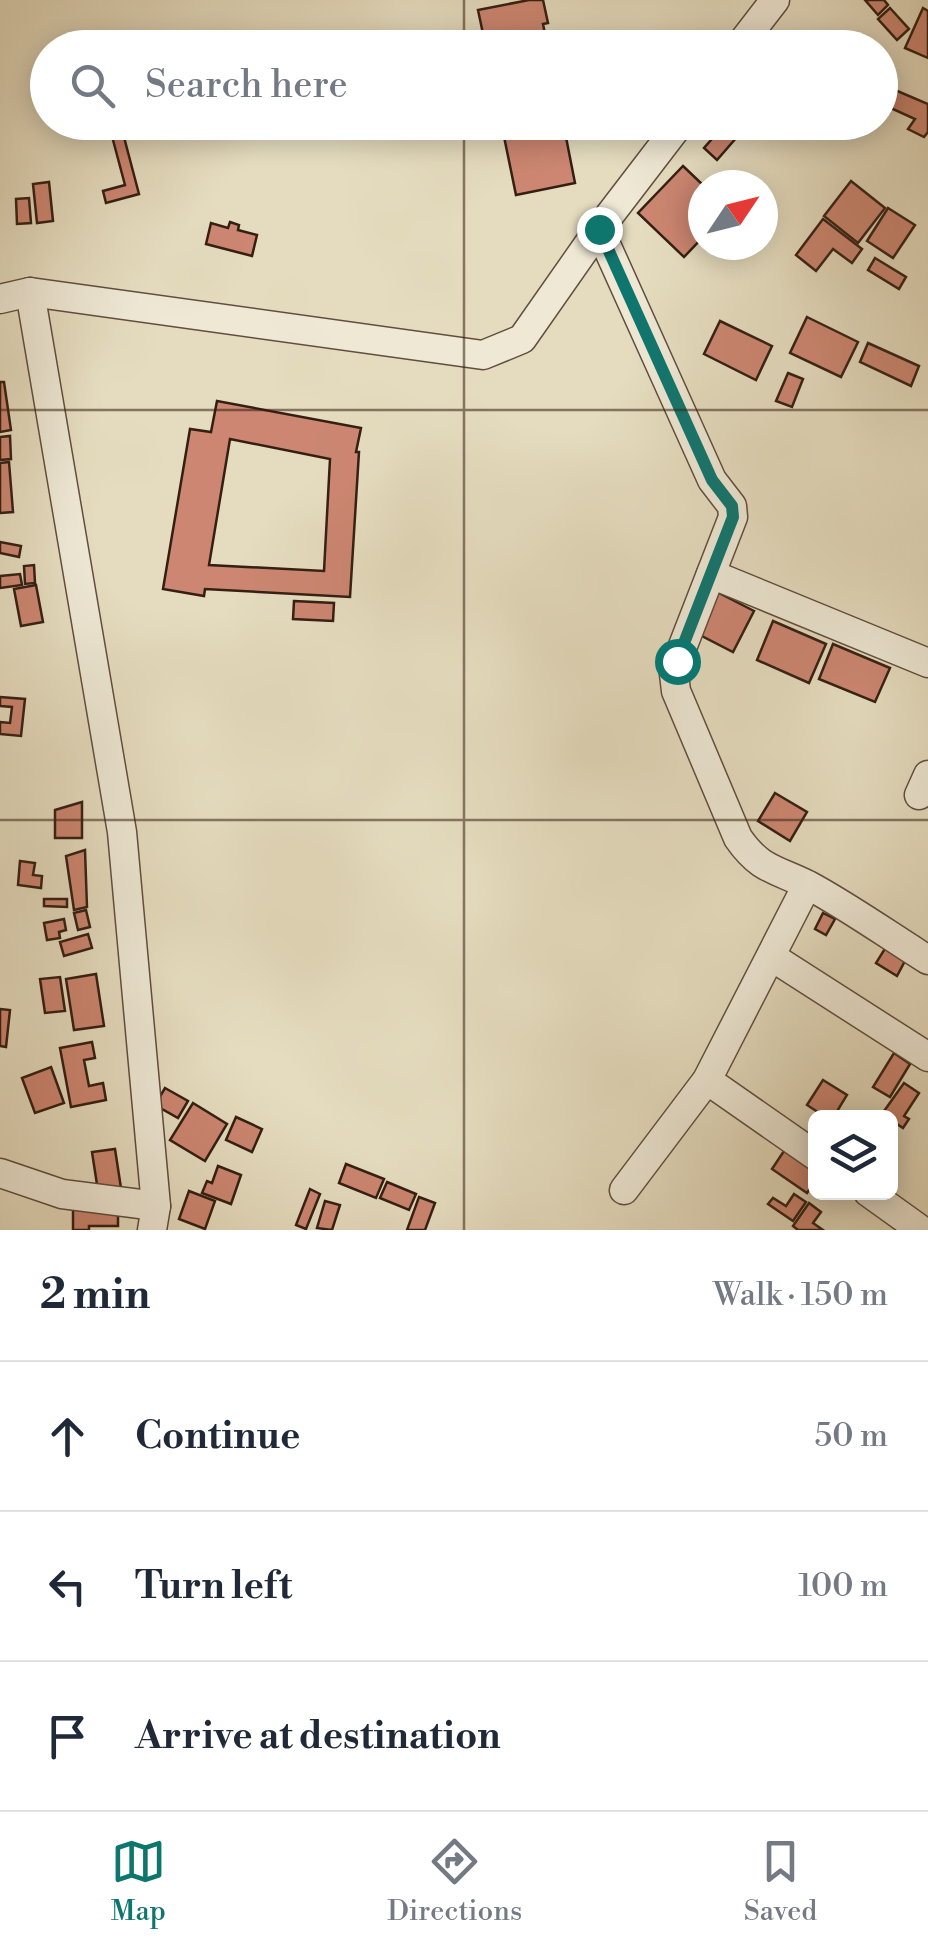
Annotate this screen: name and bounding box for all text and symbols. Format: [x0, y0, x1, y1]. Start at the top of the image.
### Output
search box [30, 30, 898, 140]
icon: search [65, 58, 120, 113]
text: Search here [145, 62, 348, 109]
north arrow [688, 170, 778, 260]
route end [577, 207, 623, 253]
route start [655, 639, 701, 685]
map controls [808, 1110, 898, 1200]
button: layers [808, 1110, 898, 1200]
text: 2 min [40, 1269, 150, 1322]
text: Walk · 150 m [713, 1275, 888, 1315]
icon: ahead [40, 1409, 95, 1464]
text: Continue [135, 1413, 300, 1460]
text: 50 m [815, 1416, 888, 1456]
icon: left [40, 1559, 95, 1614]
text: Turn left [135, 1563, 292, 1610]
text: 100 m [798, 1566, 888, 1606]
icon: arrive [40, 1709, 95, 1764]
text: Arrive at destination [135, 1713, 501, 1760]
tab: Map [111, 1834, 166, 1929]
tab: Directions [387, 1834, 522, 1929]
tab: Saved [744, 1834, 817, 1929]

